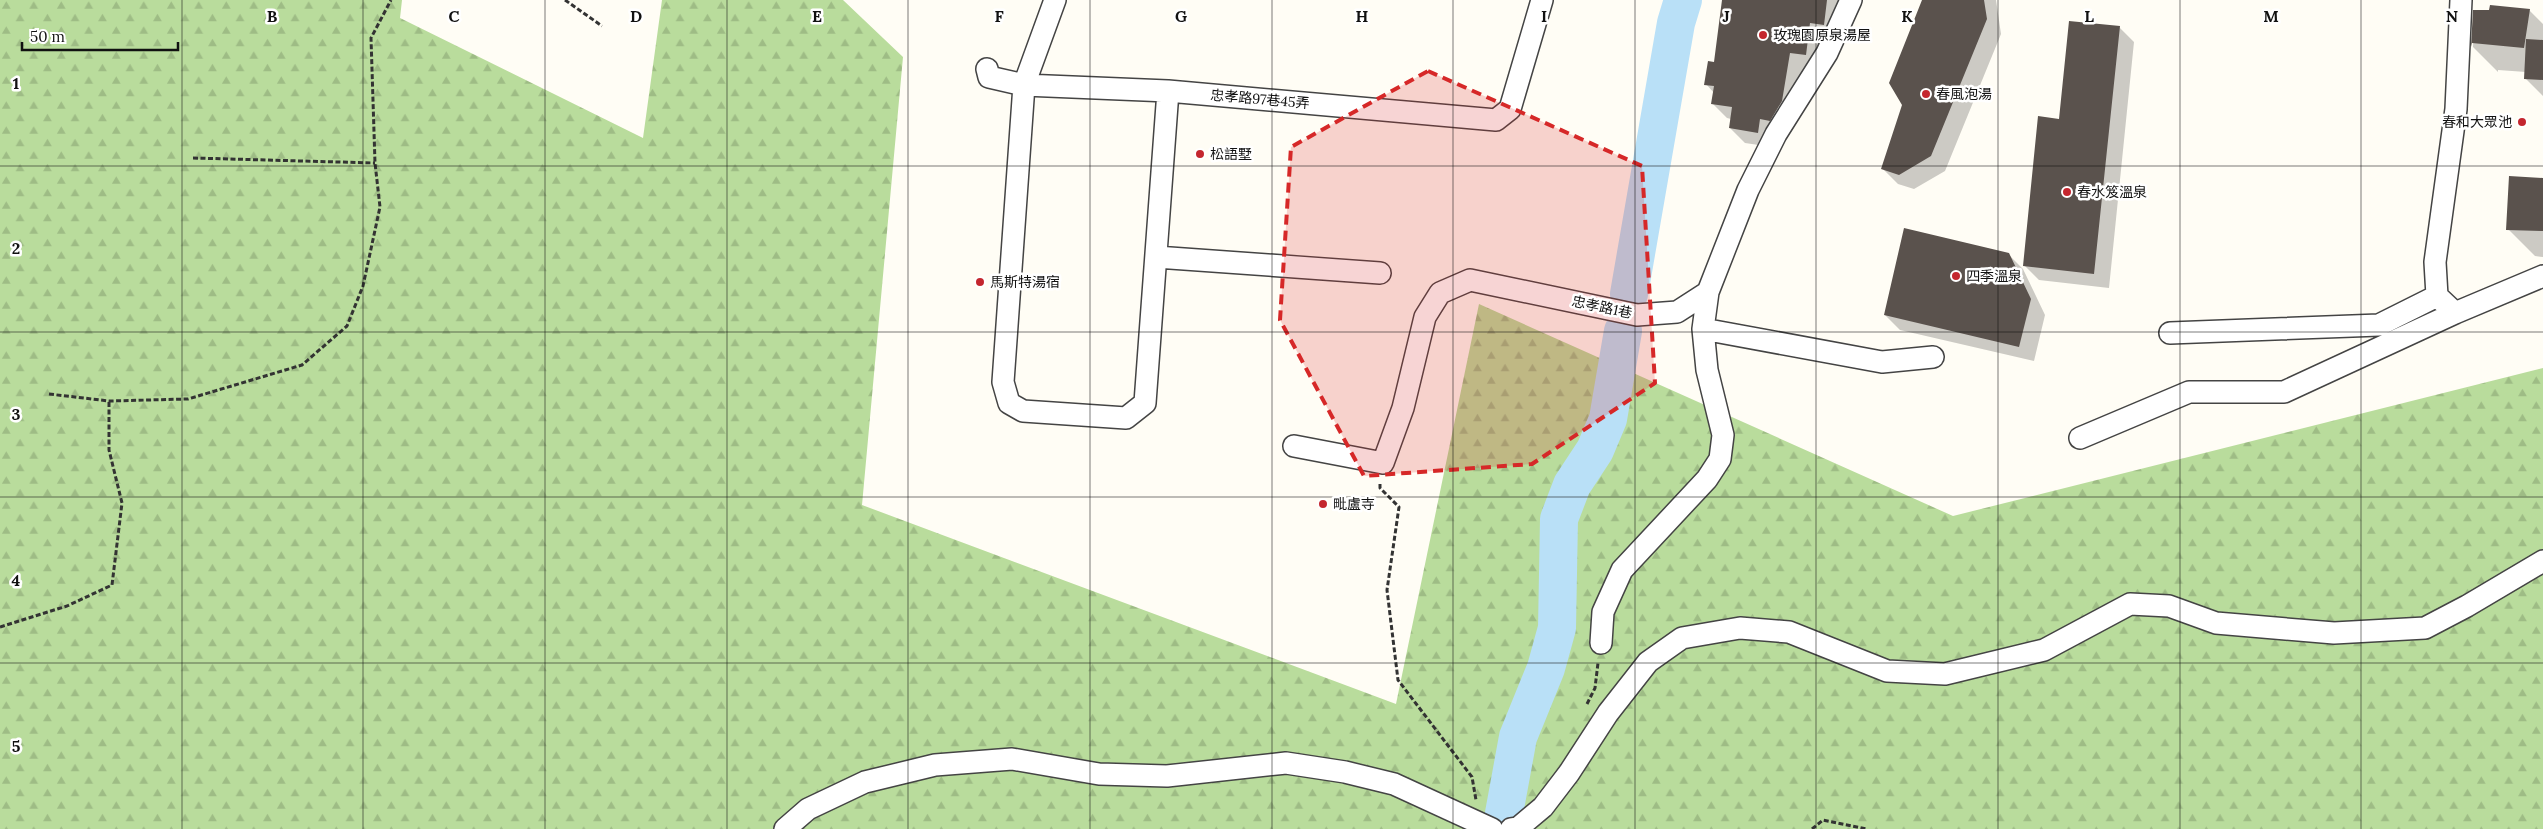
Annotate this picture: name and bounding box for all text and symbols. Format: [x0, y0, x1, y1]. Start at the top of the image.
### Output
text: B [267, 6, 278, 26]
text: C [448, 6, 460, 26]
text: D [630, 6, 642, 26]
text: E [812, 6, 822, 26]
text: F [994, 6, 1004, 26]
text: G [1175, 6, 1187, 26]
text: H [1356, 6, 1369, 26]
text: I [1541, 6, 1547, 26]
text: J [1722, 6, 1730, 26]
text: K [1901, 6, 1913, 26]
text: L [2084, 6, 2094, 26]
text: M [2263, 6, 2279, 26]
text: N [2446, 6, 2458, 26]
scale bar [22, 20, 179, 52]
place label: 玫瑰園原泉湯屋 [1773, 26, 1871, 44]
text: 50 m [30, 27, 65, 46]
marker: 玫瑰園原泉湯屋 [1757, 29, 1769, 41]
text: 1 [13, 73, 19, 93]
place label: 春風泡湯 [1936, 85, 1992, 103]
street label: 忠孝路97巷45弄 [1210, 86, 1310, 112]
marker: 春風泡湯 [1920, 88, 1932, 100]
place label: 春和大眾池 [2442, 113, 2512, 131]
marker: 春和大眾池 [2516, 116, 2528, 128]
place label: 松語墅 [1210, 145, 1252, 163]
marker: 松語墅 [1194, 148, 1206, 160]
place label: 春水笈溫泉 [2077, 183, 2147, 201]
marker: 春水笈溫泉 [2061, 186, 2073, 198]
text: 2 [12, 238, 20, 258]
place label: 四季溫泉 [1966, 267, 2022, 285]
marker: 四季溫泉 [1950, 270, 1962, 282]
place label: 馬斯特湯宿 [990, 273, 1060, 291]
marker: 馬斯特湯宿 [974, 276, 986, 288]
street label: 忠孝路1巷 [1570, 292, 1634, 322]
text: 3 [12, 404, 21, 424]
place label: 毗盧寺 [1333, 495, 1375, 513]
marker: 毗盧寺 [1317, 498, 1329, 510]
text: 4 [12, 570, 21, 590]
text: 5 [12, 736, 21, 756]

